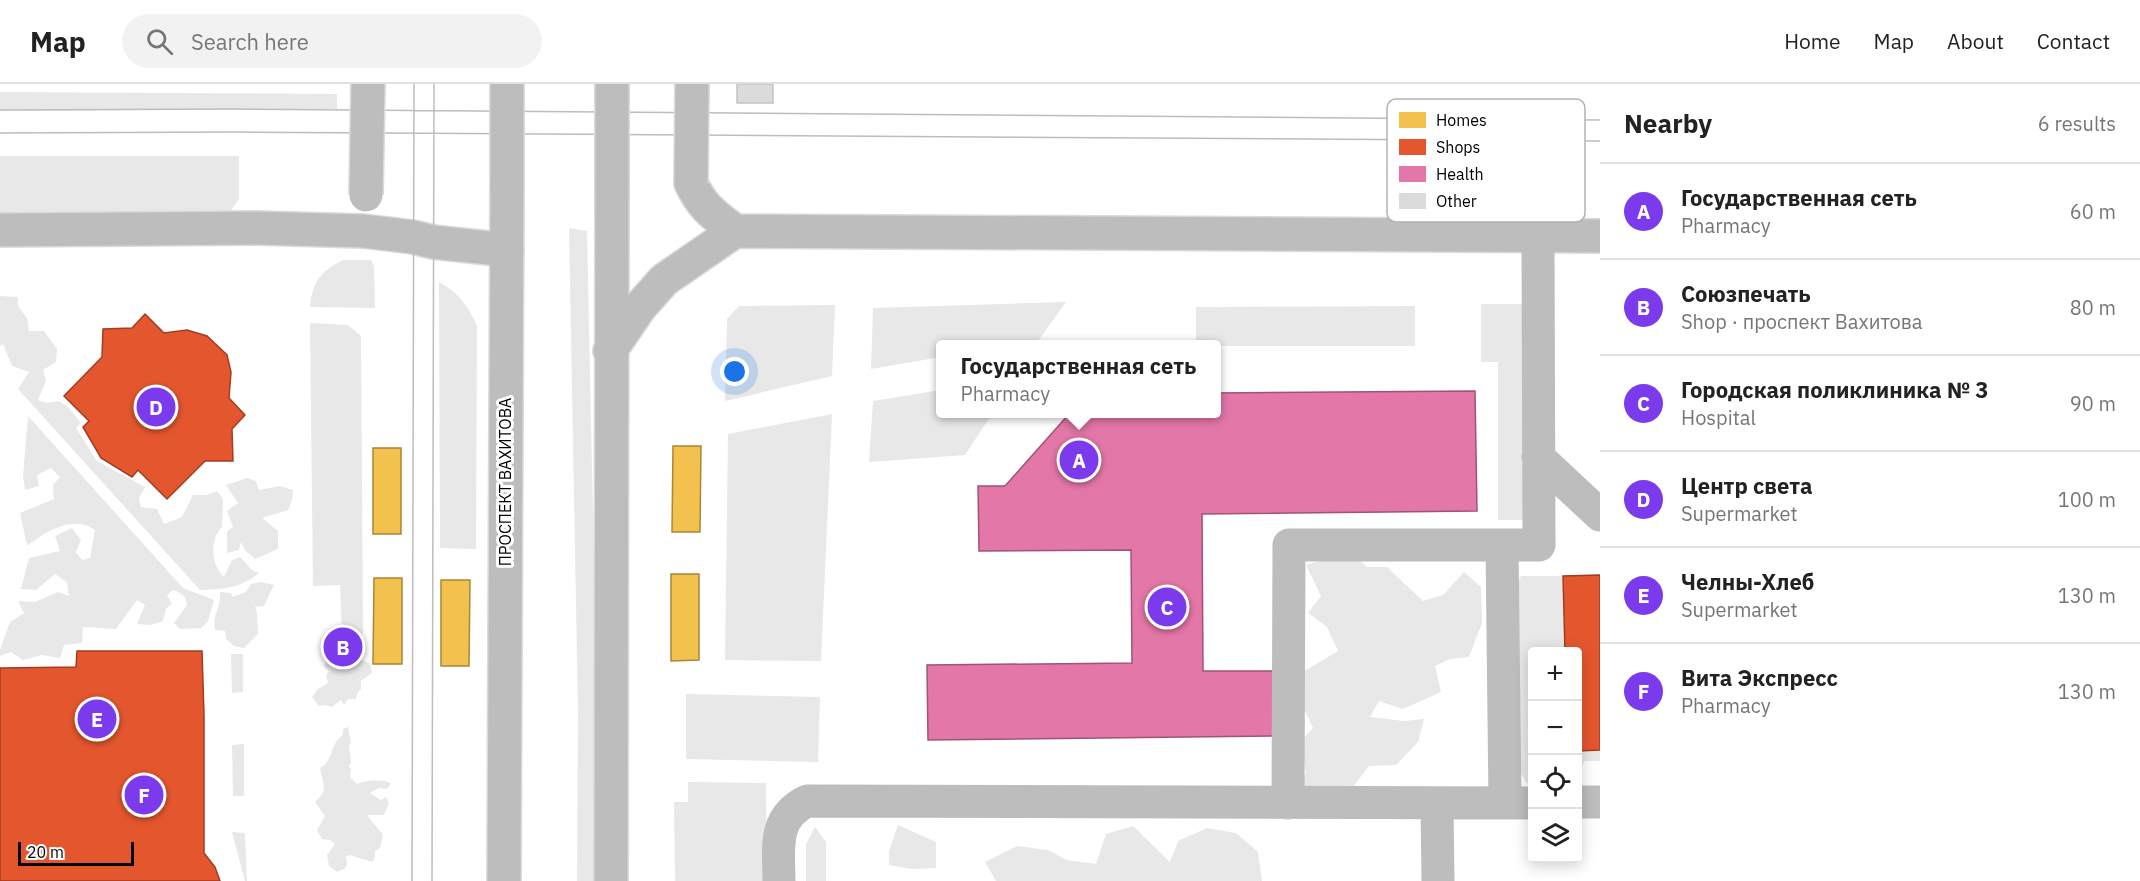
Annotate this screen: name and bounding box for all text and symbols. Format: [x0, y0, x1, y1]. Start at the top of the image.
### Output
search box [122, 14, 542, 68]
text: Map [30, 23, 86, 60]
icon: search [143, 25, 176, 58]
text: Search here [191, 27, 309, 56]
text: Home [1784, 27, 1841, 55]
text: Map [1874, 27, 1914, 55]
text: About [1947, 27, 2004, 55]
text: Contact [2037, 27, 2110, 55]
legend [1387, 99, 1585, 222]
text: Nearby [1624, 106, 1712, 140]
text: Homes [1436, 110, 1487, 130]
text: 6 results [2038, 110, 2116, 137]
text: Shops [1436, 137, 1480, 157]
text: Health [1436, 164, 1484, 184]
text: Государственная сеть [1681, 183, 1917, 212]
text: Other [1436, 191, 1477, 211]
text: A [1637, 198, 1650, 225]
text: 60 m [2070, 198, 2116, 225]
text: Pharmacy [1681, 212, 1771, 239]
text: Союзпечать [1681, 279, 1811, 308]
text: B [1637, 294, 1650, 321]
text: 80 m [2070, 294, 2116, 321]
text: Shop · проспект Вахитова [1681, 308, 1923, 335]
popup [936, 340, 1221, 418]
text: Государственная сеть [961, 351, 1196, 380]
your location [720, 357, 749, 386]
text: Городская поликлиника № 3 [1681, 375, 1988, 404]
text: Pharmacy [961, 380, 1050, 407]
pin: D [136, 384, 176, 430]
text: C [1637, 390, 1650, 417]
text: 90 m [2070, 390, 2116, 417]
street label: ПРОСПЕКТ ВАХИТОВА [495, 398, 515, 566]
text: Hospital [1681, 404, 1756, 431]
pin: A [1060, 438, 1098, 482]
text: Центр света [1681, 471, 1813, 500]
text: D [1637, 486, 1650, 513]
text: 100 m [2058, 486, 2116, 513]
text: Supermarket [1681, 500, 1798, 527]
text: Челны-Хлеб [1681, 567, 1814, 596]
text: E [1637, 582, 1650, 609]
text: 130 m [2058, 582, 2116, 609]
pin: C [1148, 584, 1186, 630]
text: Supermarket [1681, 596, 1798, 623]
pin: B [324, 624, 362, 670]
map controls [1528, 647, 1582, 863]
button: + [1528, 647, 1582, 701]
text: Вита Экспресс [1681, 663, 1838, 692]
text: F [1638, 678, 1649, 705]
text: 130 m [2058, 678, 2116, 705]
text: Pharmacy [1681, 692, 1771, 719]
pin: E [78, 696, 116, 742]
button: − [1528, 701, 1582, 755]
button: locate [1528, 755, 1582, 809]
pin: F [124, 772, 164, 818]
button: layers [1528, 809, 1582, 863]
scale bar [18, 839, 134, 866]
text: 20 m [27, 842, 64, 862]

